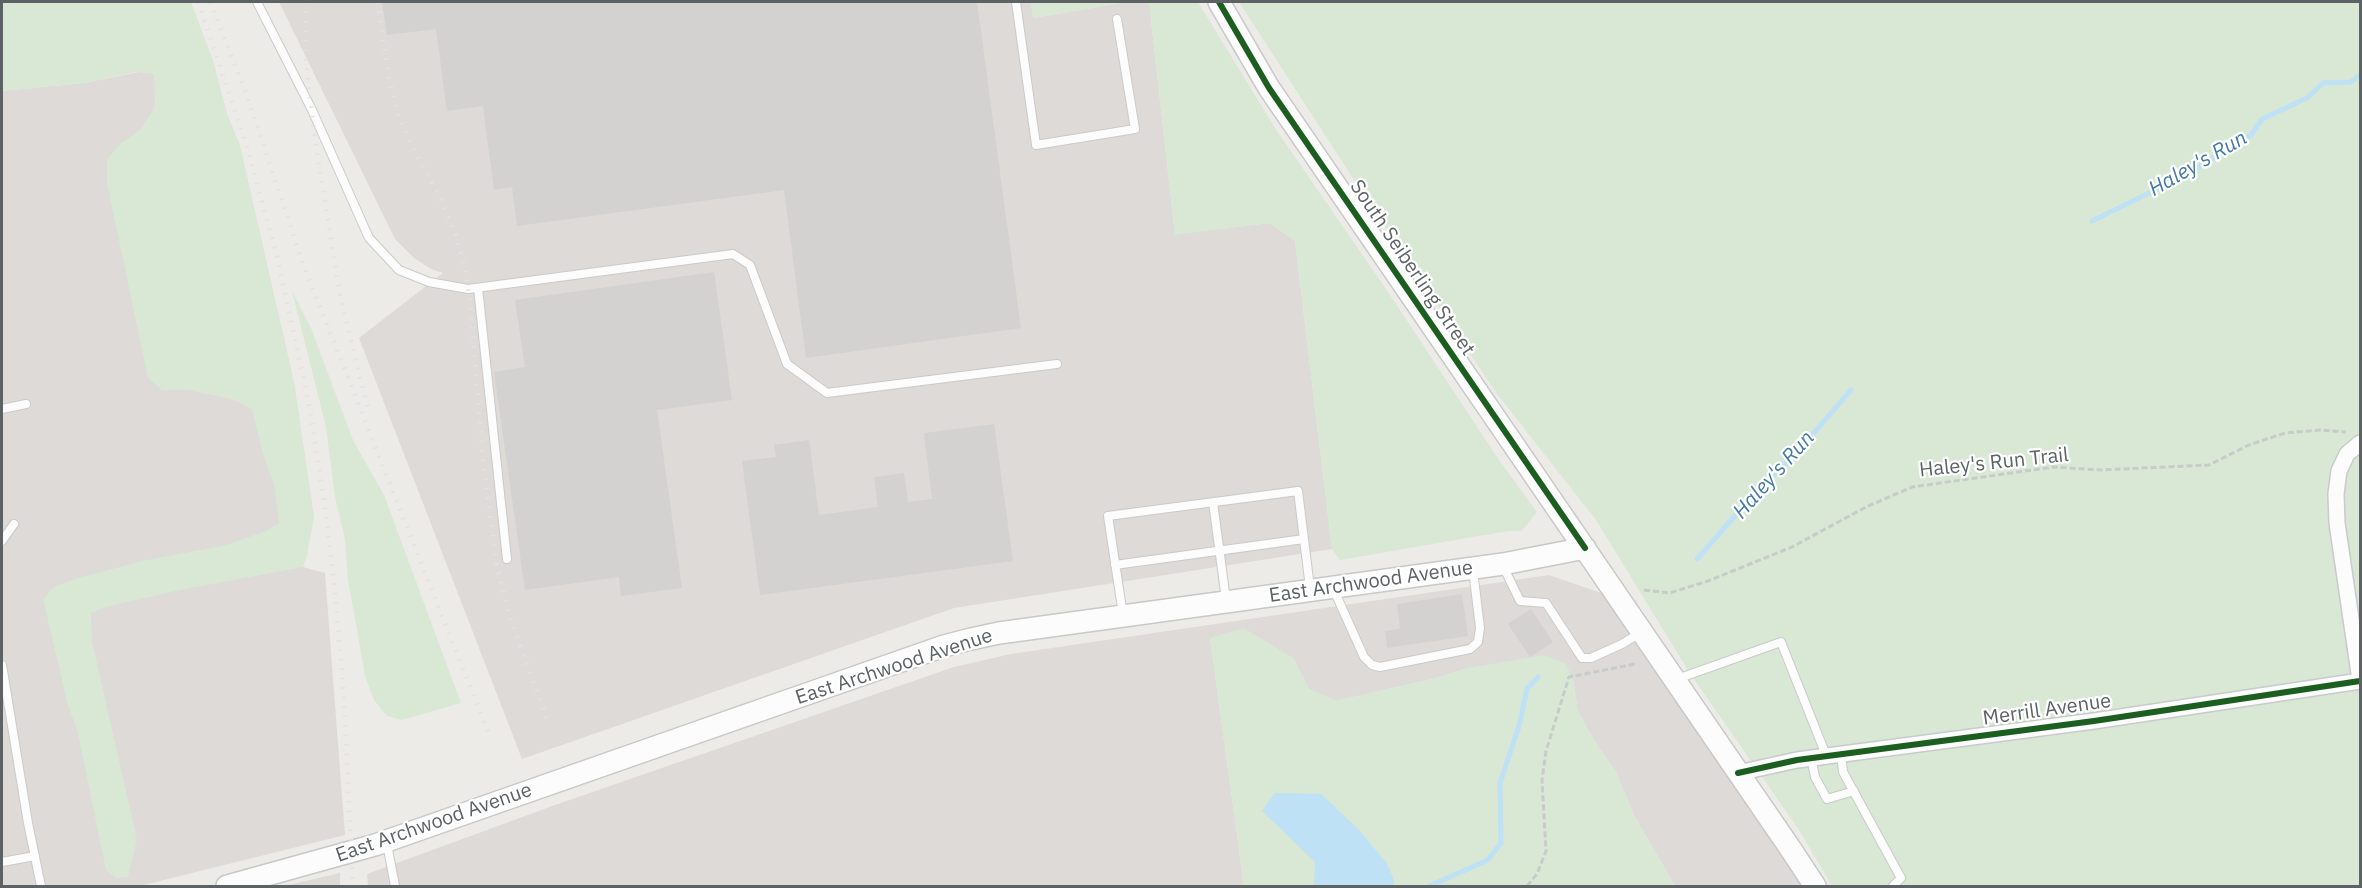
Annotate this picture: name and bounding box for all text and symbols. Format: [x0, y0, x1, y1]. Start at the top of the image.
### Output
water label: Haley's Run [2144, 126, 2252, 202]
street label: South Seiberling Street [1344, 176, 1480, 360]
water label: Haley's Run [1728, 426, 1820, 524]
street label: Haley's Run Trail [1918, 443, 2070, 483]
street label: East Archwood Avenue [1267, 556, 1475, 608]
street label: East Archwood Avenue [792, 624, 996, 710]
street label: Merrill Avenue [1981, 689, 2113, 731]
street label: East Archwood Avenue [333, 778, 535, 868]

